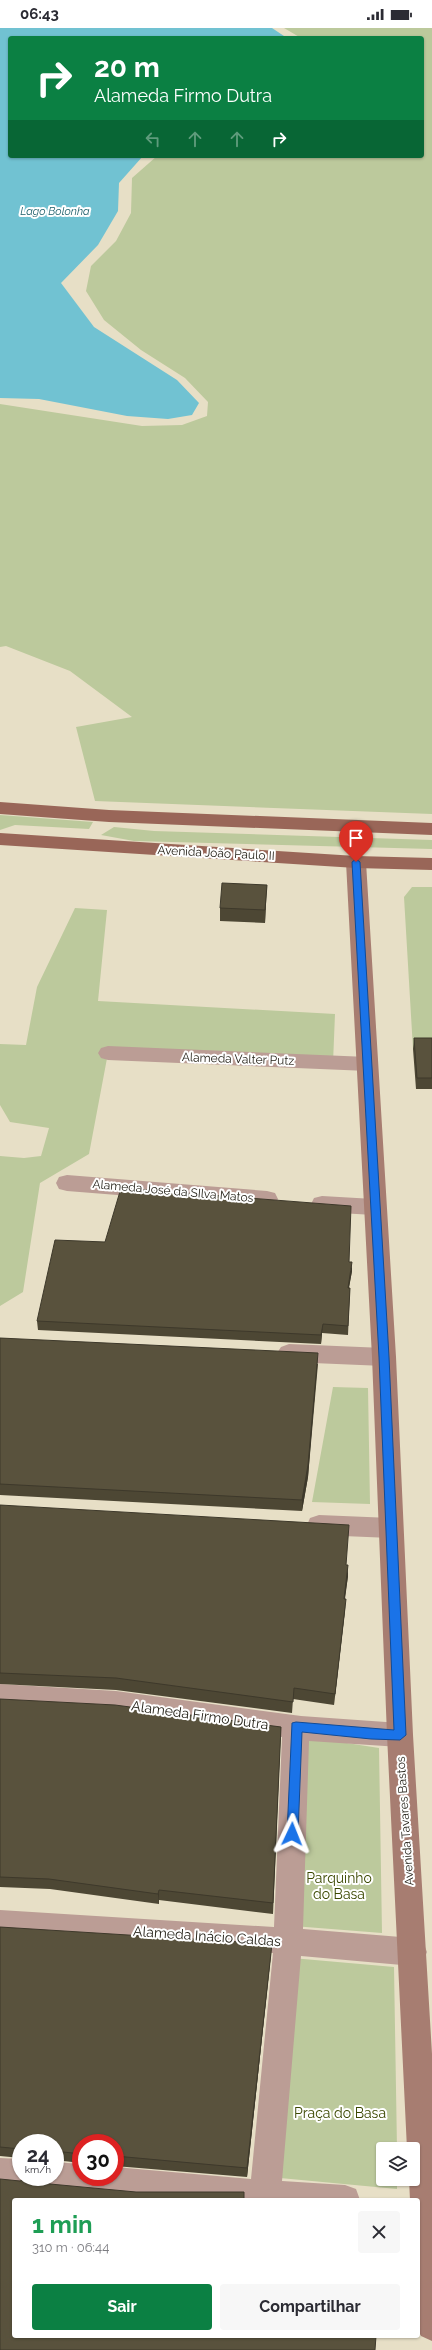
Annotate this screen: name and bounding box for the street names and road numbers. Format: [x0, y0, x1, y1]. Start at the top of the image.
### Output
street label: Avenida João Paulo II [157, 843, 275, 863]
street label: Alameda Valter Putz [182, 1050, 295, 1068]
street label: Alameda José da SIlva Matos [92, 1177, 254, 1205]
street label: Alameda Firmo Dutra [130, 1697, 270, 1733]
street label: Avenida Tavares Bastos [393, 1756, 417, 1886]
street label: Alameda Inácio Caldas [133, 1923, 282, 1949]

